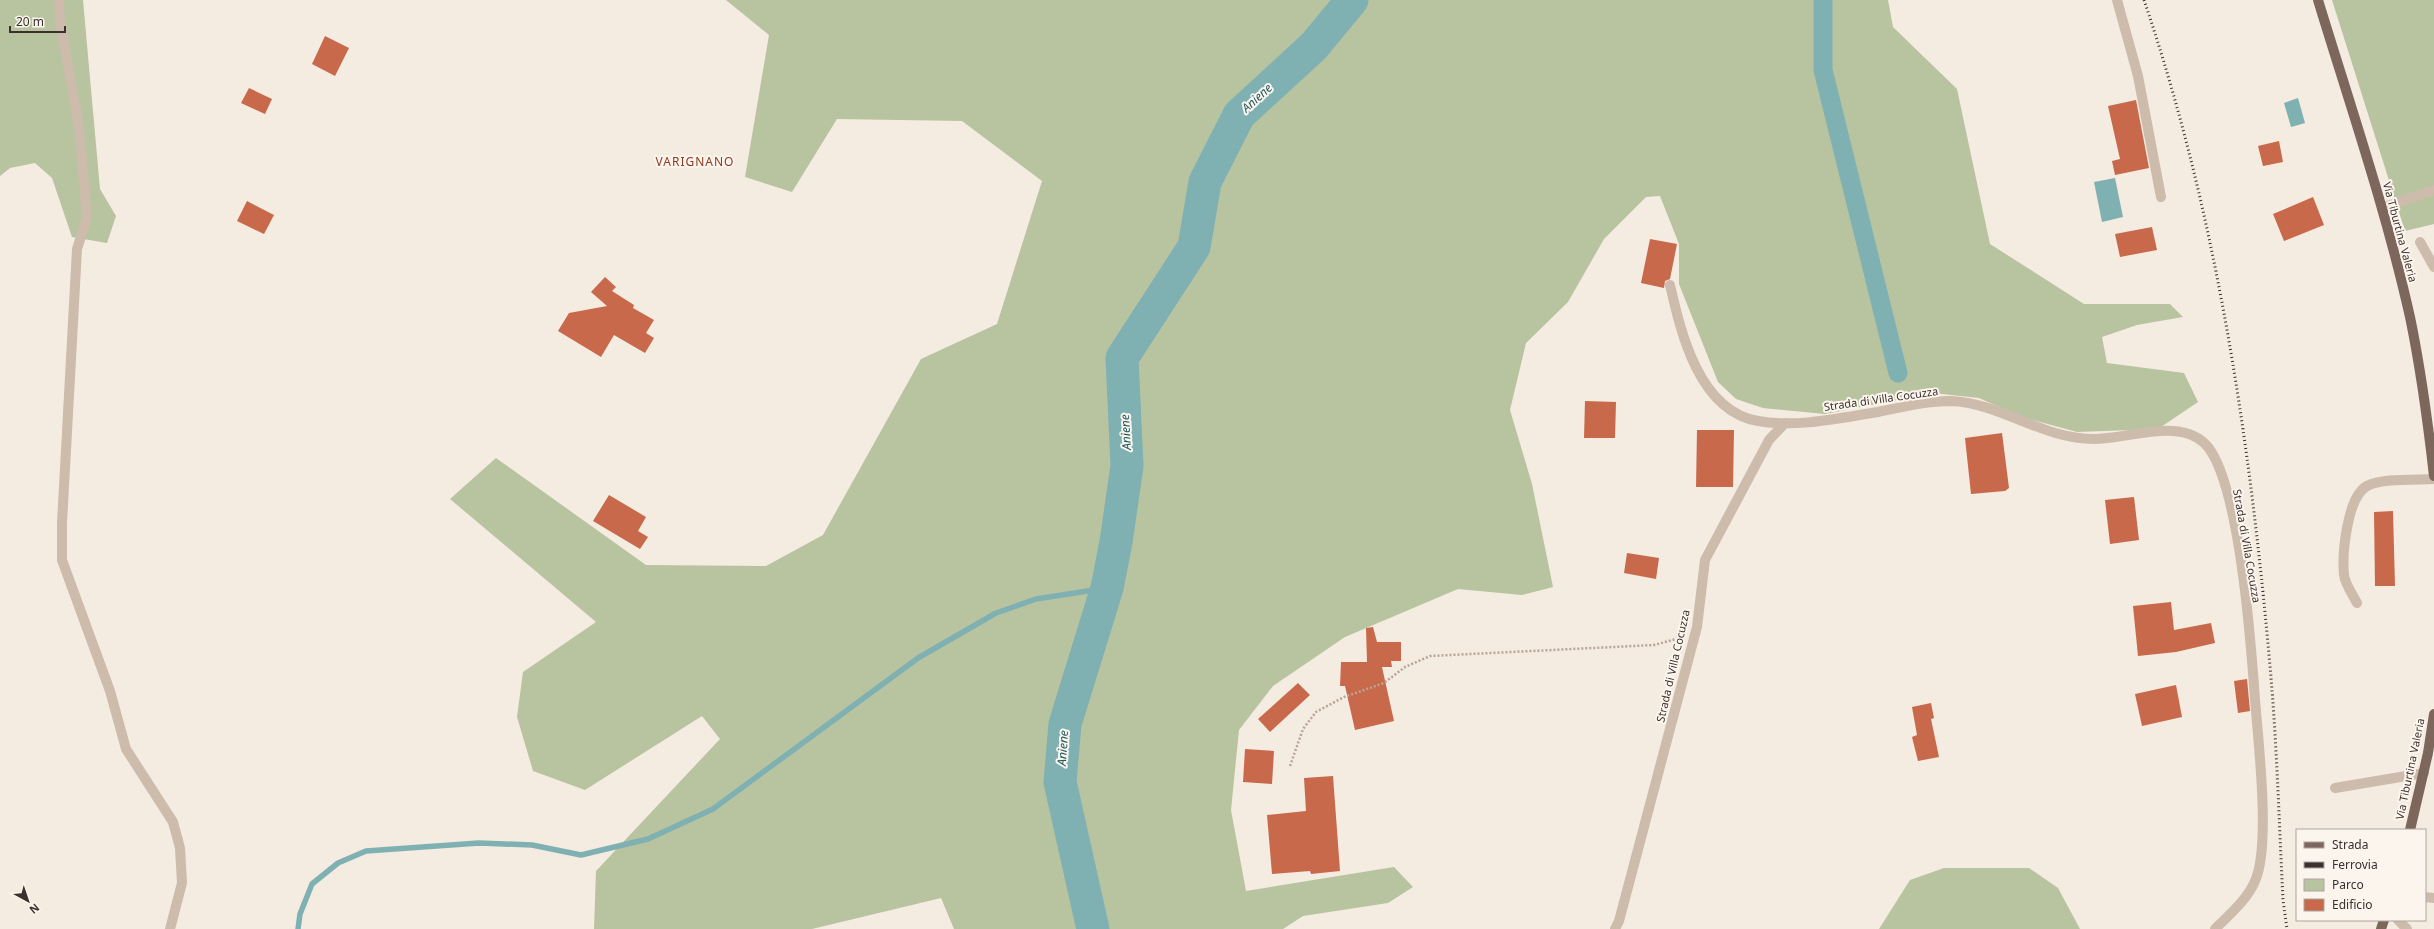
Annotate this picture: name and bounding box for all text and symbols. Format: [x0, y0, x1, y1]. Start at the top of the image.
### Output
scale bar [10, 8, 65, 34]
text: 20 m [16, 13, 44, 30]
water label: Aniene [1237, 79, 1276, 117]
district label: VARIGNANO [656, 153, 734, 170]
street label: Via Tiburtina Valeria [2380, 180, 2421, 284]
street label: Strada di Villa Cocuzza [1823, 383, 1939, 414]
water label: Aniene [1116, 414, 1135, 451]
street label: Strada di Villa Cocuzza [2230, 488, 2265, 604]
street label: Strada di Villa Cocuzza [1652, 608, 1693, 724]
street label: Via Tiburtina Valeria [2391, 717, 2428, 821]
water label: Aniene [1053, 730, 1072, 767]
legend [2296, 829, 2426, 921]
text: Strada [2332, 836, 2368, 853]
text: Ferrovia [2332, 856, 2378, 873]
text: Parco [2332, 876, 2364, 893]
north arrow [8, 881, 48, 921]
text: Edificio [2332, 896, 2373, 913]
text: N [26, 900, 43, 918]

